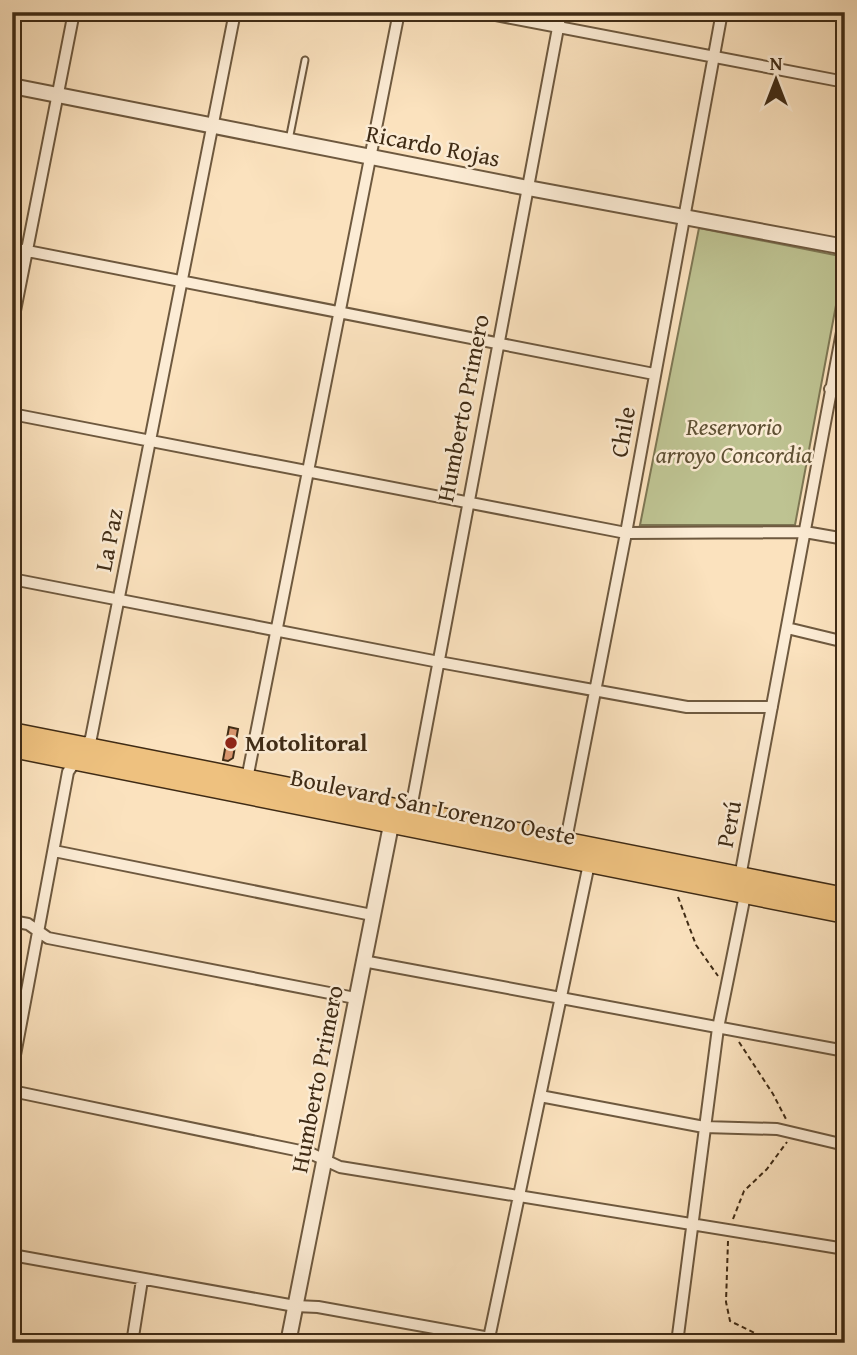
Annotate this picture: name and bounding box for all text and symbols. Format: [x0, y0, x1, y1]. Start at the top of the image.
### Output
north arrow [742, 46, 812, 116]
text: N [770, 49, 783, 77]
street label: Ricardo Rojas [363, 115, 503, 176]
street label: Humberto Primero [427, 311, 498, 505]
street label: Chile [601, 404, 644, 460]
park label: Reservorio arroyo Concordia [656, 409, 812, 472]
street label: La Paz [85, 506, 132, 574]
place label: Motolitoral [245, 725, 368, 760]
marker: Motolitoral [223, 735, 239, 751]
street label: Boulevard San Lorenzo Oeste [287, 759, 579, 854]
street label: Perú [707, 797, 750, 850]
street label: Humberto Primero [281, 982, 352, 1176]

